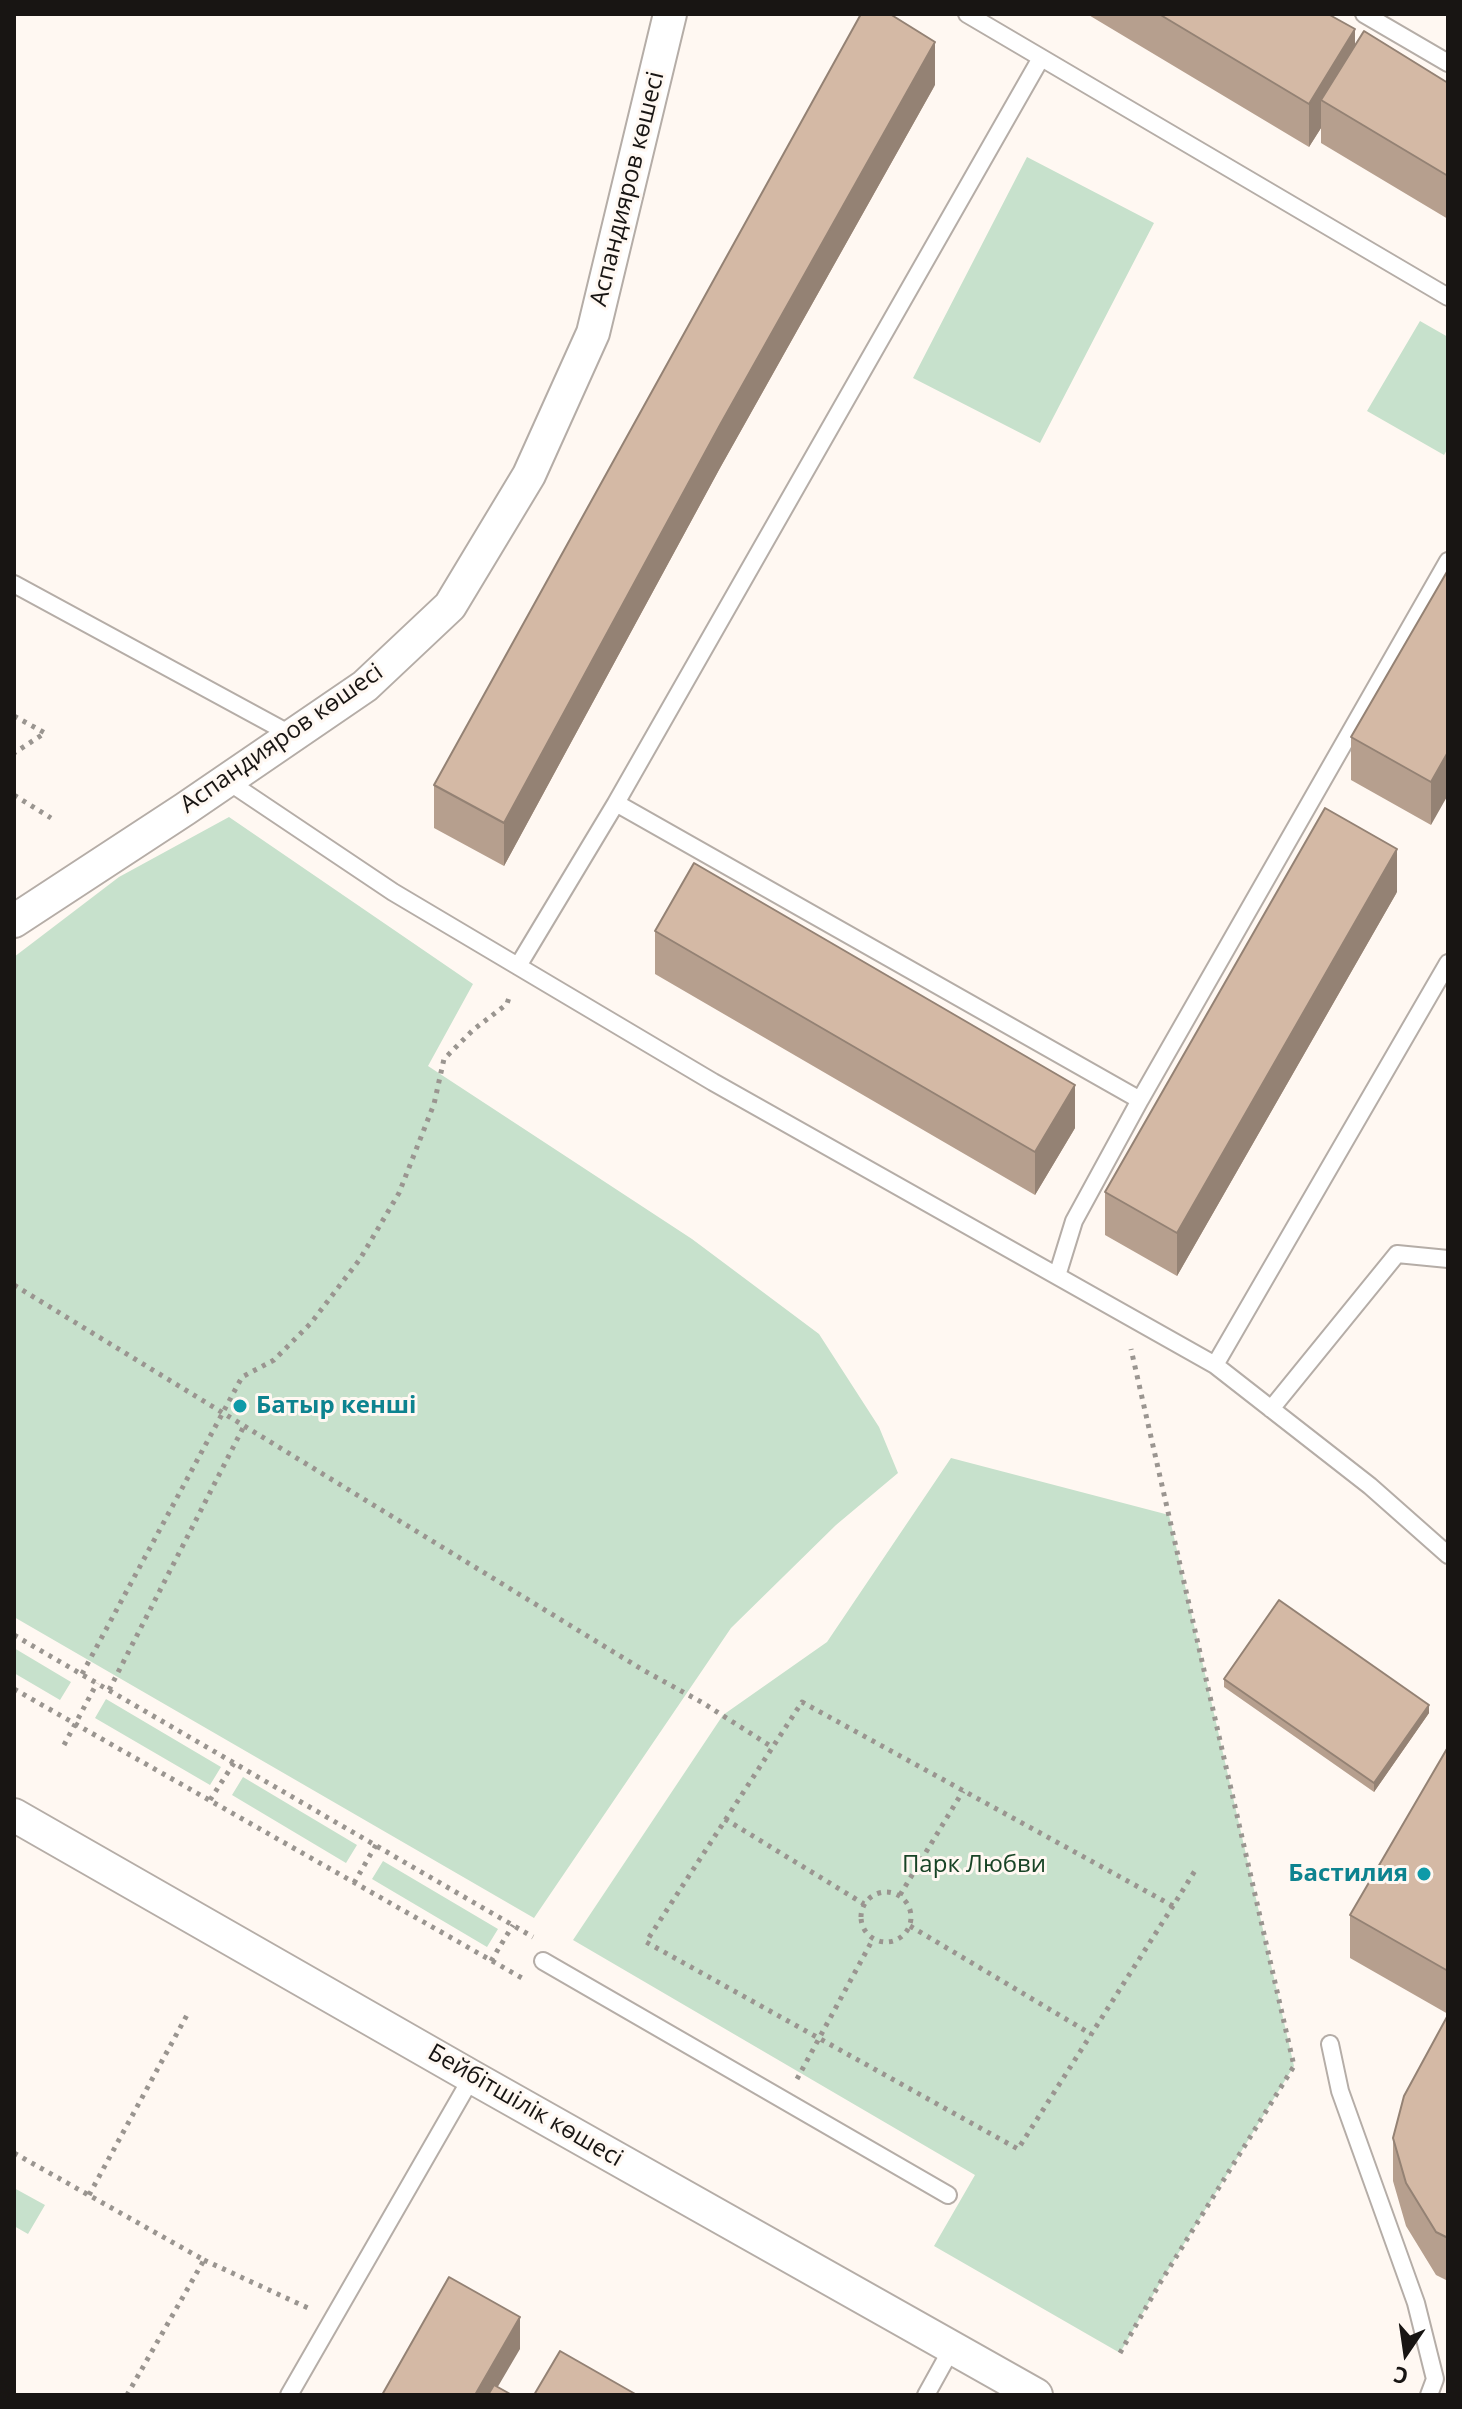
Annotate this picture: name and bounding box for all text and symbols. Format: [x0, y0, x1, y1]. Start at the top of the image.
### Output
street label: Аспандияров көшесі [585, 69, 671, 309]
street label: Аспандияров көшесі [175, 658, 389, 820]
place label: Батыр кенші [256, 1392, 416, 1420]
marker: Батыр кенші [231, 1397, 249, 1415]
park label: Парк Любви [902, 1851, 1046, 1879]
place label: Бастилия [1288, 1860, 1408, 1888]
marker: Бастилия [1415, 1865, 1433, 1883]
street label: Бейбітшілік көшесі [422, 2039, 628, 2173]
north arrow [1366, 2313, 1446, 2393]
text: С [1390, 2360, 1411, 2393]

